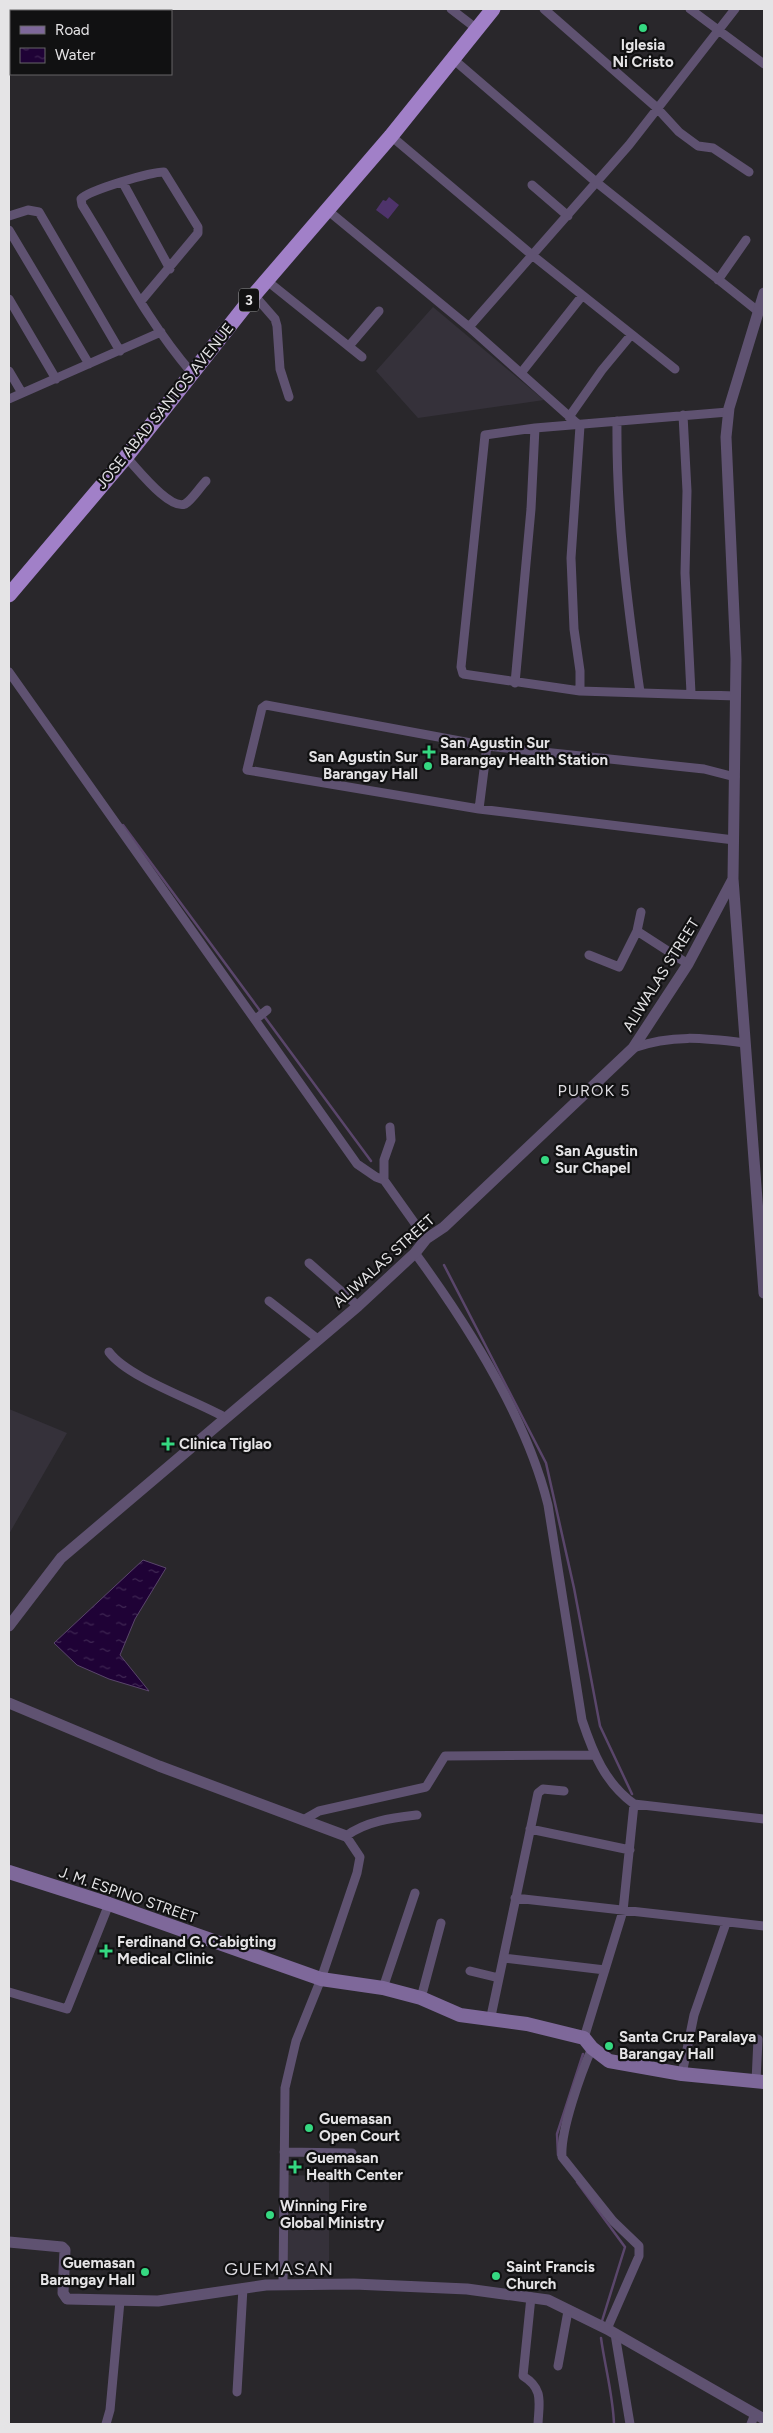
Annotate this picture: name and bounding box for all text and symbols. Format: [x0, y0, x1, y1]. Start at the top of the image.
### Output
legend [10, 10, 172, 75]
text: Road [55, 21, 90, 39]
marker: Iglesia Ni Cristo [637, 22, 649, 34]
place label: Iglesia Ni Cristo [612, 36, 674, 71]
text: Water [55, 46, 95, 64]
road number: 3 [239, 288, 259, 312]
street label: JOSE ABAD SANTOS AVENUE [92, 319, 238, 493]
place label: San Agustin Sur Barangay Health Station [440, 734, 608, 769]
marker: San Agustin Sur Barangay Health Station [422, 745, 436, 759]
place label: San Agustin Sur Barangay Hall [308, 748, 418, 783]
marker: San Agustin Sur Barangay Hall [422, 760, 434, 772]
street label: ALIWALAS STREET [619, 915, 703, 1035]
district label: PUROK 5 [558, 1081, 630, 1100]
place label: San Agustin Sur Chapel [555, 1142, 638, 1177]
marker: San Agustin Sur Chapel [539, 1154, 551, 1166]
street label: ALIWALAS STREET [330, 1210, 439, 1311]
place label: Clinica Tiglao [179, 1435, 272, 1453]
marker: Clinica Tiglao [161, 1437, 175, 1451]
street label: J. M. ESPINO STREET [57, 1863, 200, 1927]
place label: Ferdinand G. Cabigting Medical Clinic [117, 1933, 276, 1968]
marker: Ferdinand G. Cabigting Medical Clinic [99, 1944, 113, 1958]
place label: Santa Cruz Paralaya Barangay Hall [619, 2028, 756, 2063]
marker: Santa Cruz Paralaya Barangay Hall [603, 2040, 615, 2052]
place label: Guemasan Open Court [319, 2110, 400, 2145]
marker: Guemasan Open Court [303, 2122, 315, 2134]
place label: Guemasan Health Center [306, 2149, 403, 2184]
marker: Guemasan Health Center [288, 2160, 302, 2174]
place label: Winning Fire Global Ministry [280, 2197, 385, 2232]
marker: Winning Fire Global Ministry [264, 2209, 276, 2221]
place label: Guemasan Barangay Hall [40, 2254, 135, 2289]
district label: GUEMASAN [224, 2258, 334, 2280]
place label: Saint Francis Church [506, 2258, 595, 2293]
marker: Guemasan Barangay Hall [139, 2266, 151, 2278]
marker: Saint Francis Church [490, 2270, 502, 2282]

